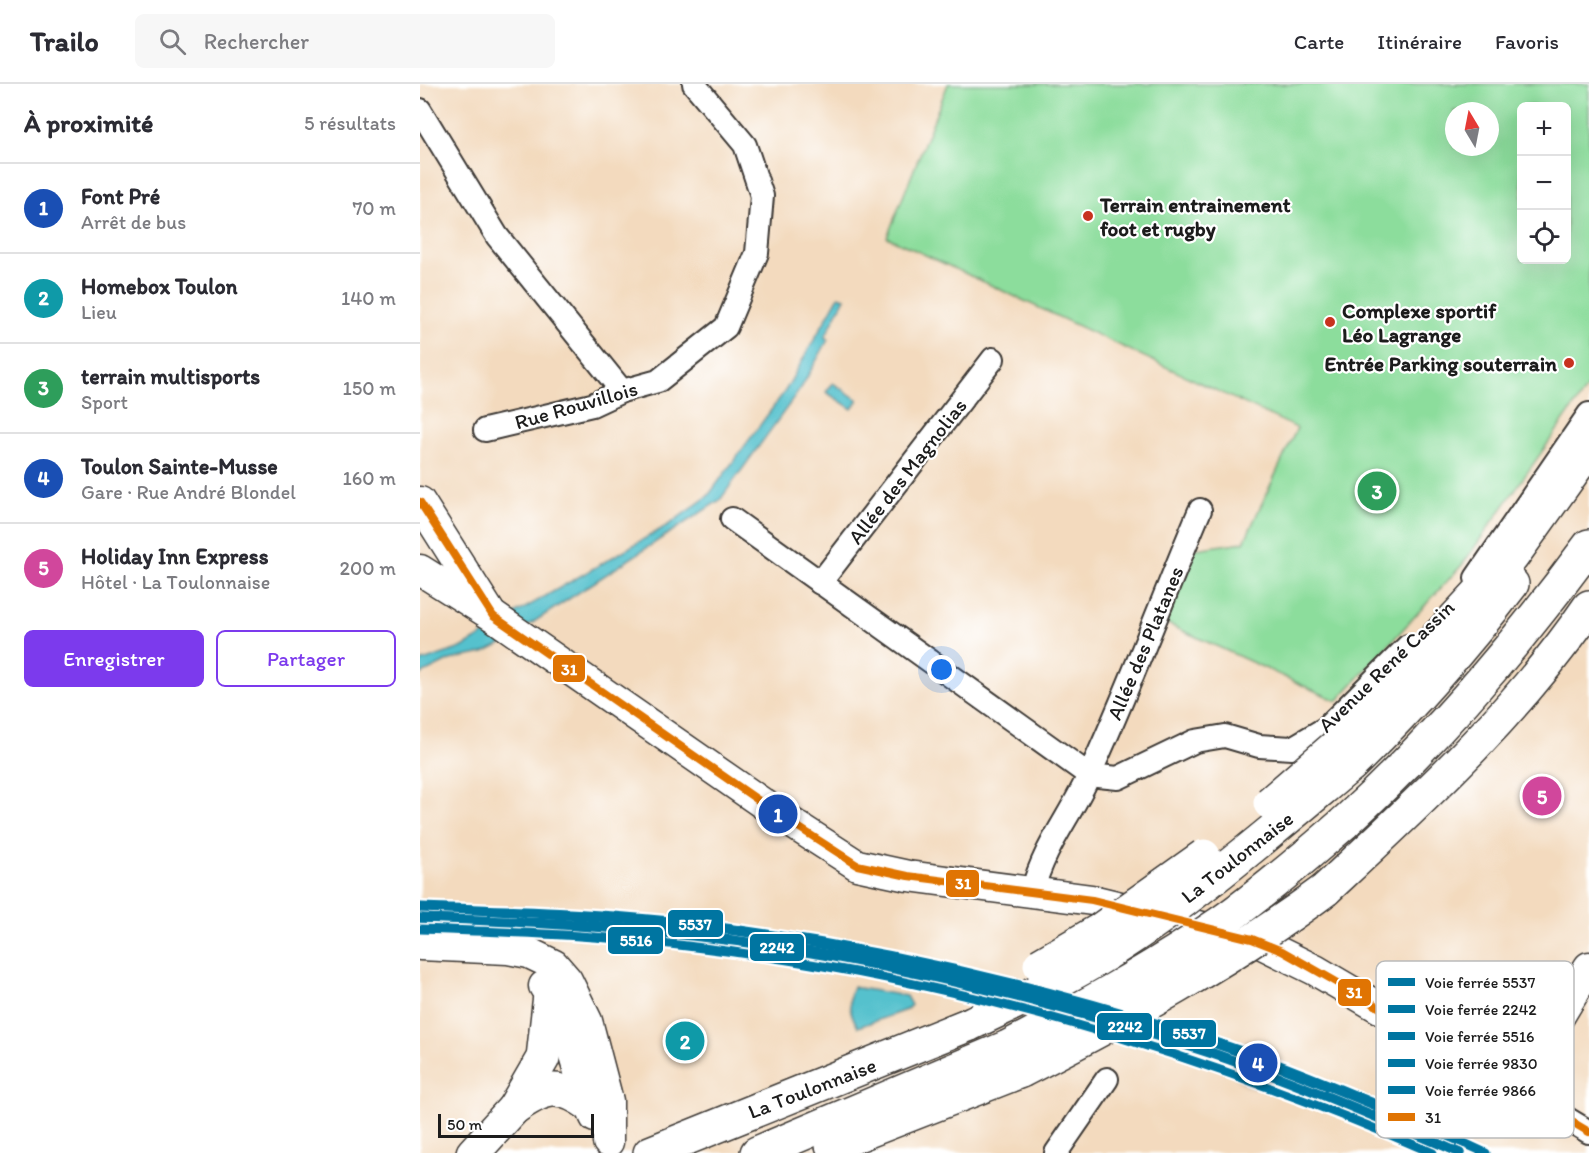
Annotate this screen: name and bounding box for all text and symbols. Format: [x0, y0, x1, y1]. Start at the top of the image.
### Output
search box [135, 14, 555, 68]
text: Trailo [30, 24, 99, 58]
icon: search [156, 25, 189, 58]
text: Rechercher [204, 28, 309, 55]
text: Carte [1294, 29, 1344, 54]
text: Itinéraire [1377, 29, 1462, 54]
text: Favoris [1495, 29, 1559, 54]
north arrow [1445, 102, 1499, 156]
map controls [1517, 102, 1571, 264]
button: + [1517, 102, 1571, 156]
text: À proximité [24, 107, 153, 139]
text: 5 résultats [304, 111, 396, 135]
button: − [1517, 156, 1571, 210]
text: Font Pré [81, 183, 160, 210]
place label: Terrain entrainement foot et rugby [1099, 192, 1291, 242]
text: 1 [39, 196, 48, 220]
text: 70 m [352, 196, 396, 220]
marker: Terrain entrainement foot et rugby [1081, 209, 1095, 223]
text: Arrêt de bus [81, 210, 186, 234]
button: locate [1517, 210, 1571, 264]
text: Homebox Toulon [81, 273, 237, 300]
text: 2 [38, 286, 49, 310]
text: 140 m [341, 286, 396, 310]
place label: Complexe sportif Léo Lagrange [1342, 298, 1497, 348]
text: Lieu [81, 300, 117, 324]
marker: Complexe sportif Léo Lagrange [1323, 315, 1337, 329]
place label: Entrée Parking souterrain [1325, 351, 1557, 377]
marker: Entrée Parking souterrain [1562, 356, 1576, 370]
text: terrain multisports [81, 363, 260, 390]
text: 3 [38, 376, 49, 400]
text: 150 m [343, 376, 396, 400]
street label: Rue Rouvillois [512, 376, 640, 434]
text: Sport [81, 390, 128, 414]
street label: Allée des Magnolias [842, 393, 972, 549]
text: Toulon Sainte-Musse [81, 453, 278, 480]
text: 4 [37, 466, 50, 490]
text: 160 m [343, 466, 396, 490]
pin: 3 [1358, 468, 1396, 514]
text: Gare · Rue André Blondel [81, 480, 296, 504]
text: Holiday Inn Express [81, 543, 269, 570]
text: 5 [38, 556, 49, 580]
text: 200 m [340, 556, 396, 580]
street label: Allée des Platanes [1101, 562, 1189, 724]
text: Hôtel · La Toulonnaise [81, 570, 270, 594]
street label: Avenue René Cassin [1313, 595, 1459, 737]
button: Enregistrer [24, 630, 204, 687]
button: Partager [216, 630, 396, 687]
line badge: 31 [552, 654, 586, 683]
your location [927, 655, 956, 684]
text: 31 [561, 660, 578, 679]
pin: 5 [1522, 774, 1562, 818]
pin: 1 [758, 792, 798, 836]
street label: La Toulonnaise [1176, 806, 1298, 908]
line badge: 31 [945, 869, 980, 898]
text: 31 [955, 874, 972, 893]
line badge: 5537 [667, 909, 724, 938]
text: 5537 [678, 915, 712, 934]
line badge: 5516 [607, 926, 664, 955]
text: 5516 [620, 931, 653, 950]
line badge: 2242 [749, 933, 805, 962]
text: 2242 [760, 938, 795, 957]
legend [1376, 961, 1574, 1138]
text: Voie ferrée 5537 [1425, 973, 1535, 992]
line badge: 31 [1337, 978, 1372, 1007]
text: 31 [1346, 983, 1363, 1002]
text: Voie ferrée 2242 [1425, 1000, 1537, 1019]
line badge: 2242 [1096, 1012, 1153, 1041]
text: 2242 [1108, 1017, 1143, 1036]
pin: 2 [666, 1018, 704, 1064]
line badge: 5537 [1160, 1019, 1217, 1048]
text: 5537 [1172, 1024, 1206, 1043]
text: Voie ferrée 5516 [1425, 1027, 1535, 1046]
pin: 4 [1238, 1040, 1278, 1086]
street label: La Toulonnaise [744, 1052, 880, 1124]
text: Voie ferrée 9830 [1425, 1054, 1538, 1073]
text: Voie ferrée 9866 [1425, 1081, 1536, 1100]
text: 31 [1425, 1108, 1442, 1127]
scale bar [438, 1111, 594, 1138]
text: 50 m [447, 1115, 482, 1134]

